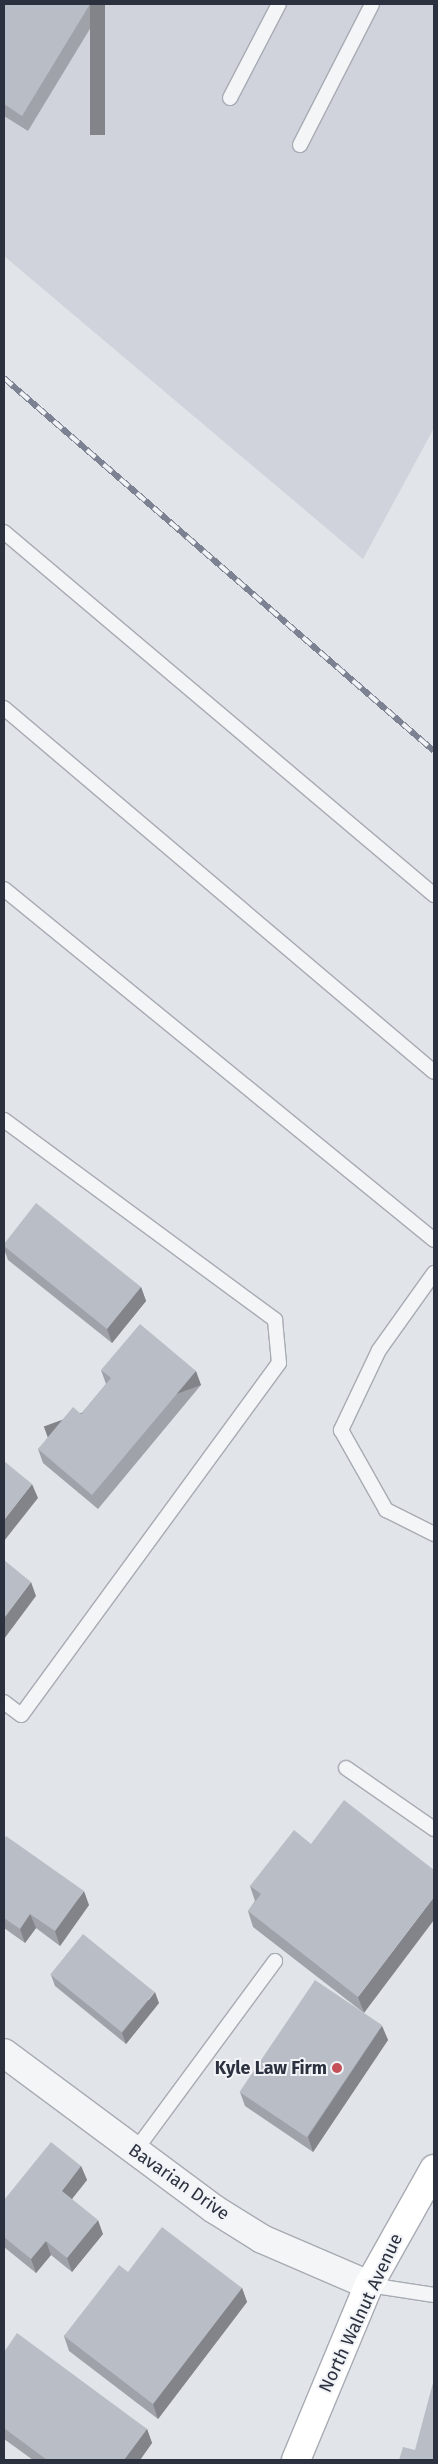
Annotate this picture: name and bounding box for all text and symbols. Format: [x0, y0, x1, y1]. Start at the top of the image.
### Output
place label: Kyle Law Firm [215, 2057, 327, 2079]
marker: Kyle Law Firm [331, 2062, 343, 2074]
street label: Bavarian Drive [124, 2139, 234, 2225]
street label: North Walnut Avenue [315, 2230, 407, 2396]

